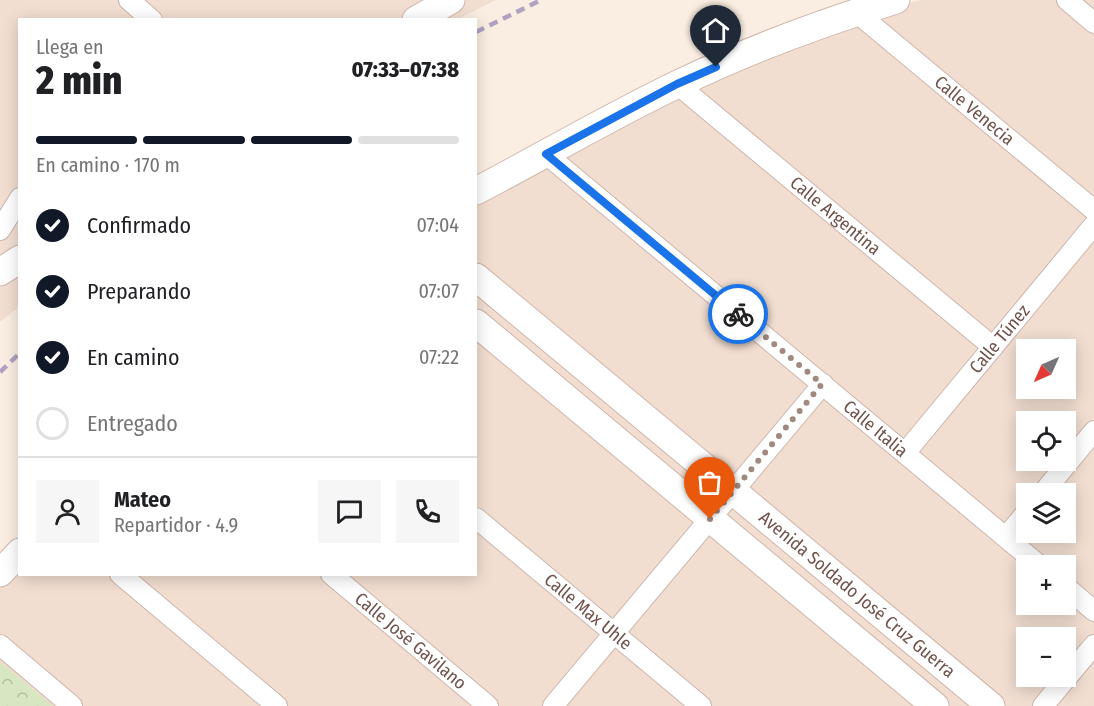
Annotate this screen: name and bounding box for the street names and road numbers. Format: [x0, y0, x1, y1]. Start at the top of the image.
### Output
street label: Calle Venecia [930, 71, 1019, 150]
street label: Calle Argentina [786, 172, 885, 260]
street label: Calle Túnez [965, 300, 1034, 378]
street label: Calle Italia [839, 396, 912, 462]
street label: Avenida Soldado José Cruz Guerra [755, 506, 960, 683]
street label: Calle Max Uhle [540, 569, 636, 655]
street label: Calle José Gavilano [350, 588, 471, 694]

